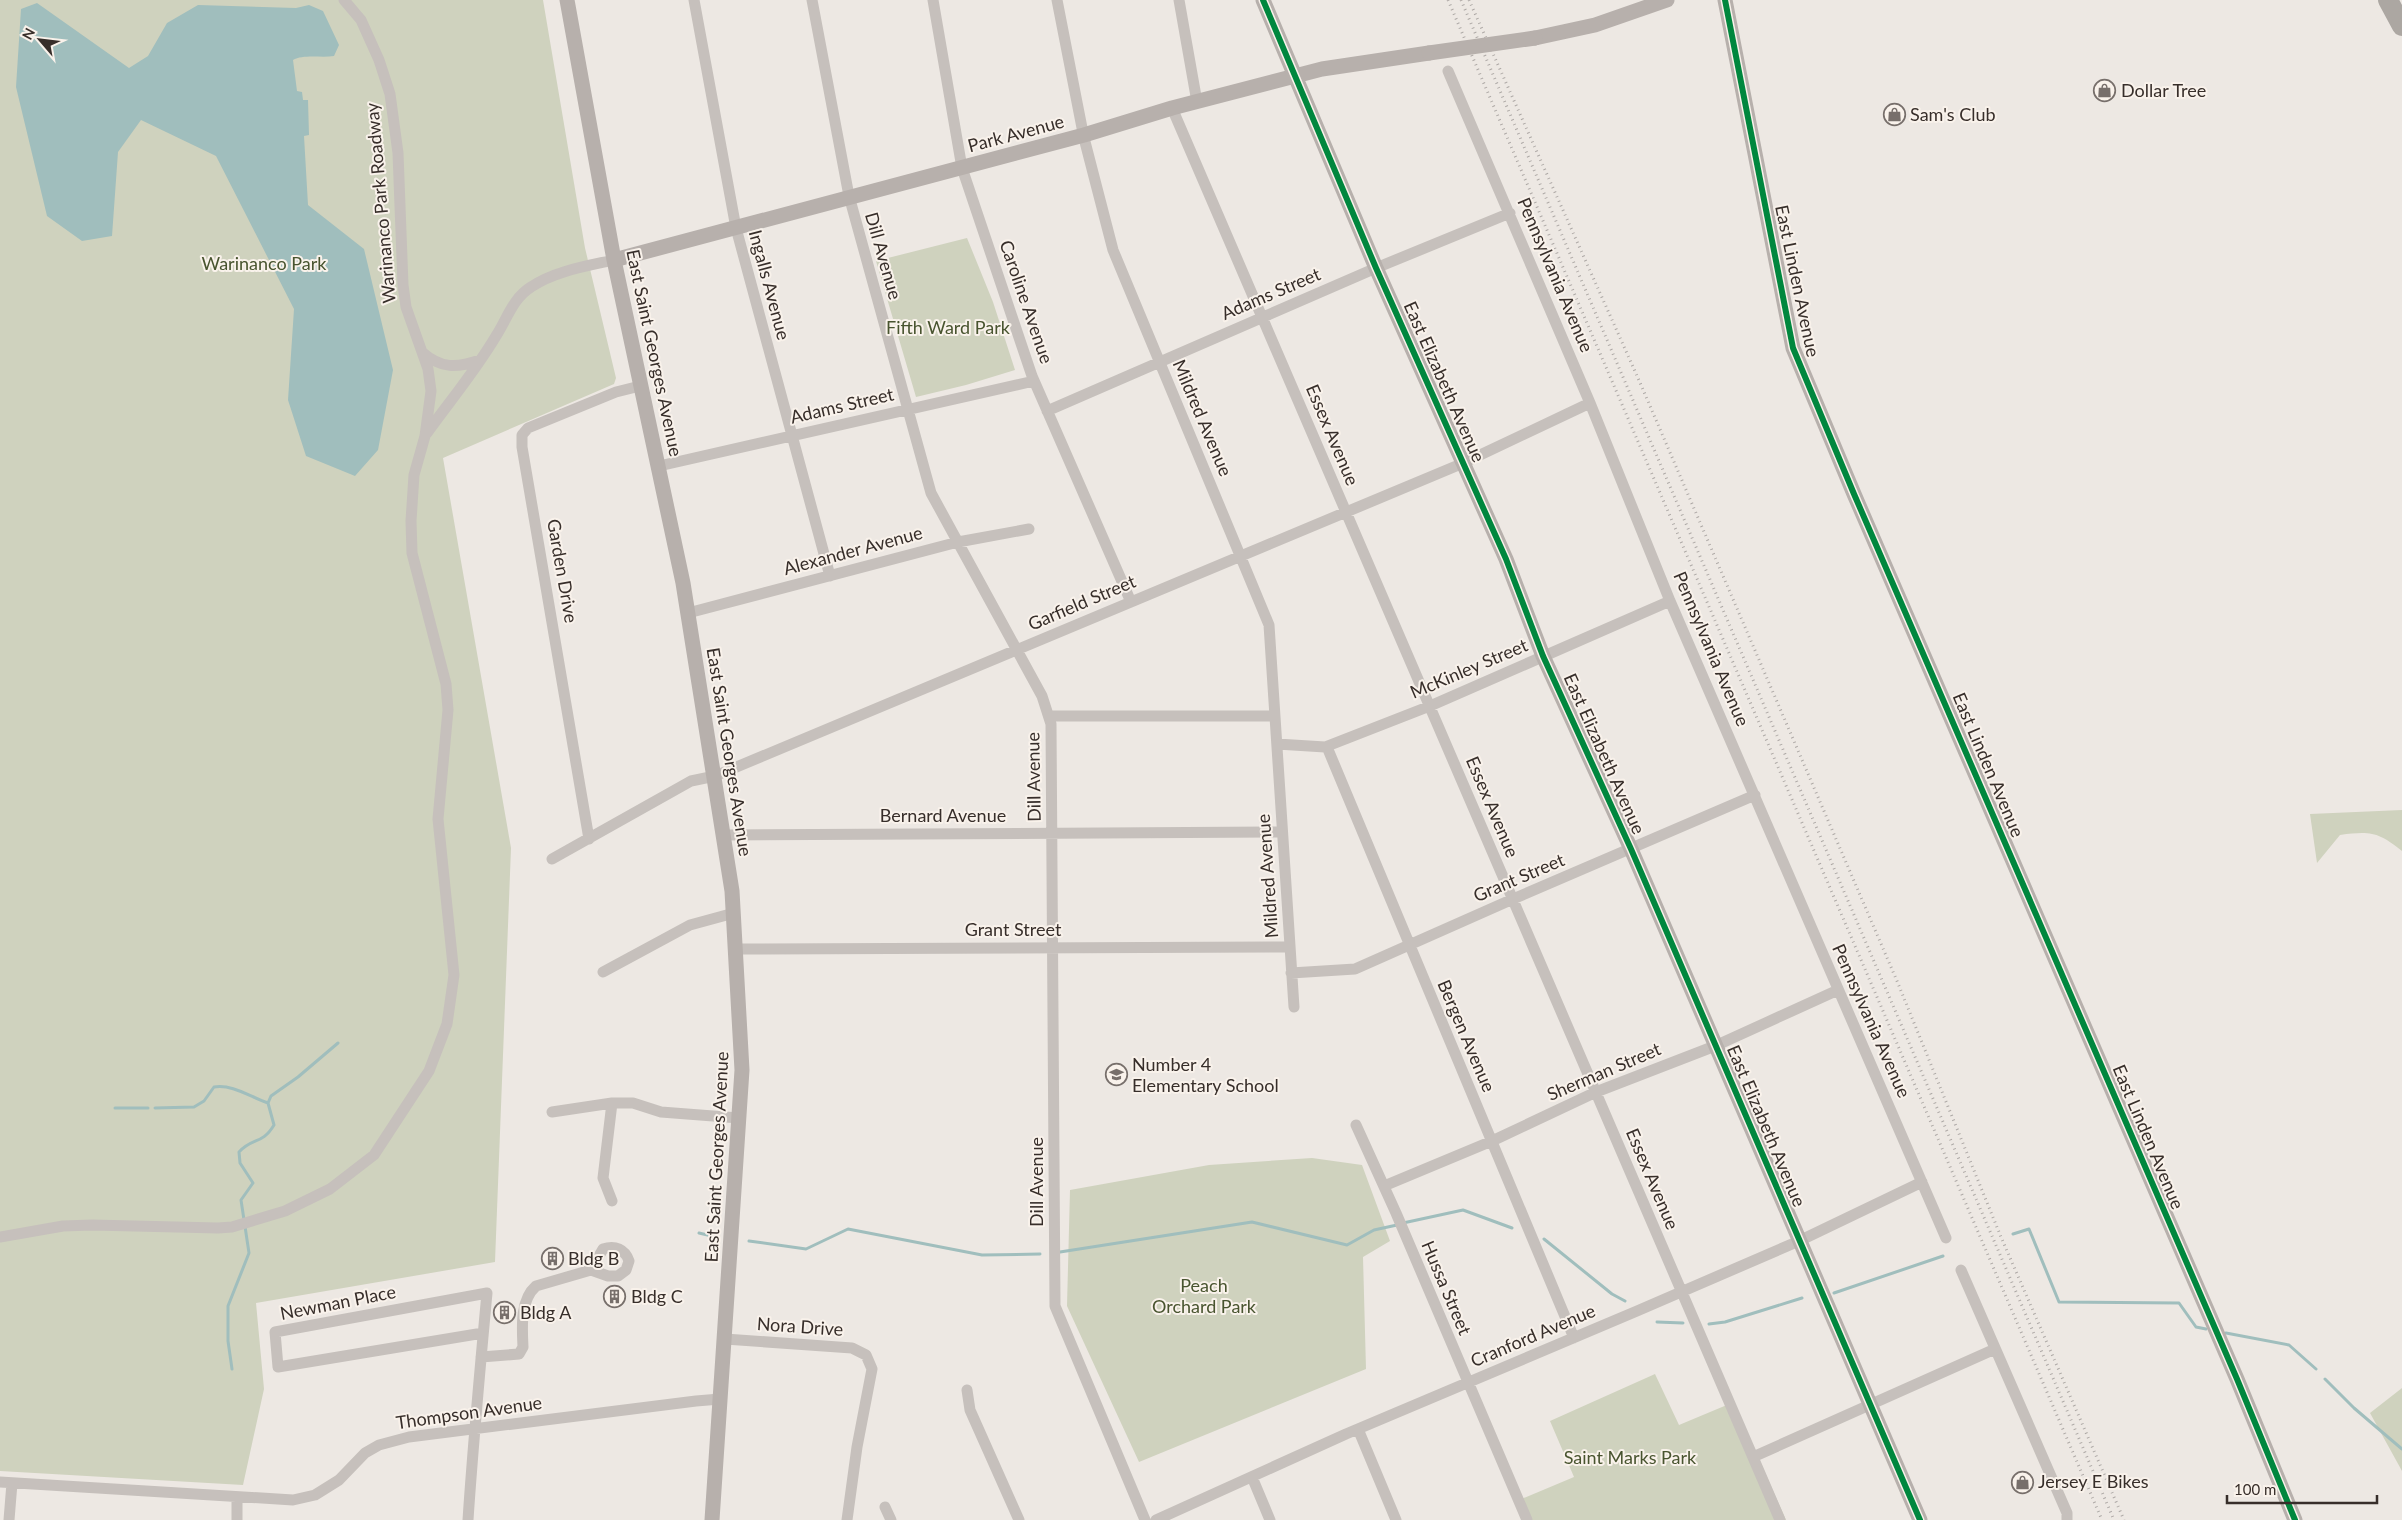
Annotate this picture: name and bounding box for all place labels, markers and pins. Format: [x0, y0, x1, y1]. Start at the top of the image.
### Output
shop icon: Dollar Tree [2093, 79, 2117, 103]
place label: Dollar Tree [2121, 79, 2206, 101]
shop icon: Sam's Club [1882, 103, 1906, 127]
place label: Sam's Club [1910, 103, 1996, 125]
place label: Number 4 Elementary School [1132, 1053, 1279, 1096]
school or university icon: Number 4 Elementary School [1104, 1063, 1128, 1087]
building icon: Bldg B [540, 1247, 564, 1271]
place label: Bldg B [568, 1247, 619, 1269]
building icon: Bldg C [603, 1285, 627, 1309]
place label: Bldg C [631, 1285, 683, 1307]
building icon: Bldg A [492, 1301, 516, 1325]
place label: Bldg A [520, 1301, 572, 1323]
shop icon: Jersey E Bikes [2010, 1470, 2034, 1494]
place label: Jersey E Bikes [2038, 1470, 2149, 1492]

